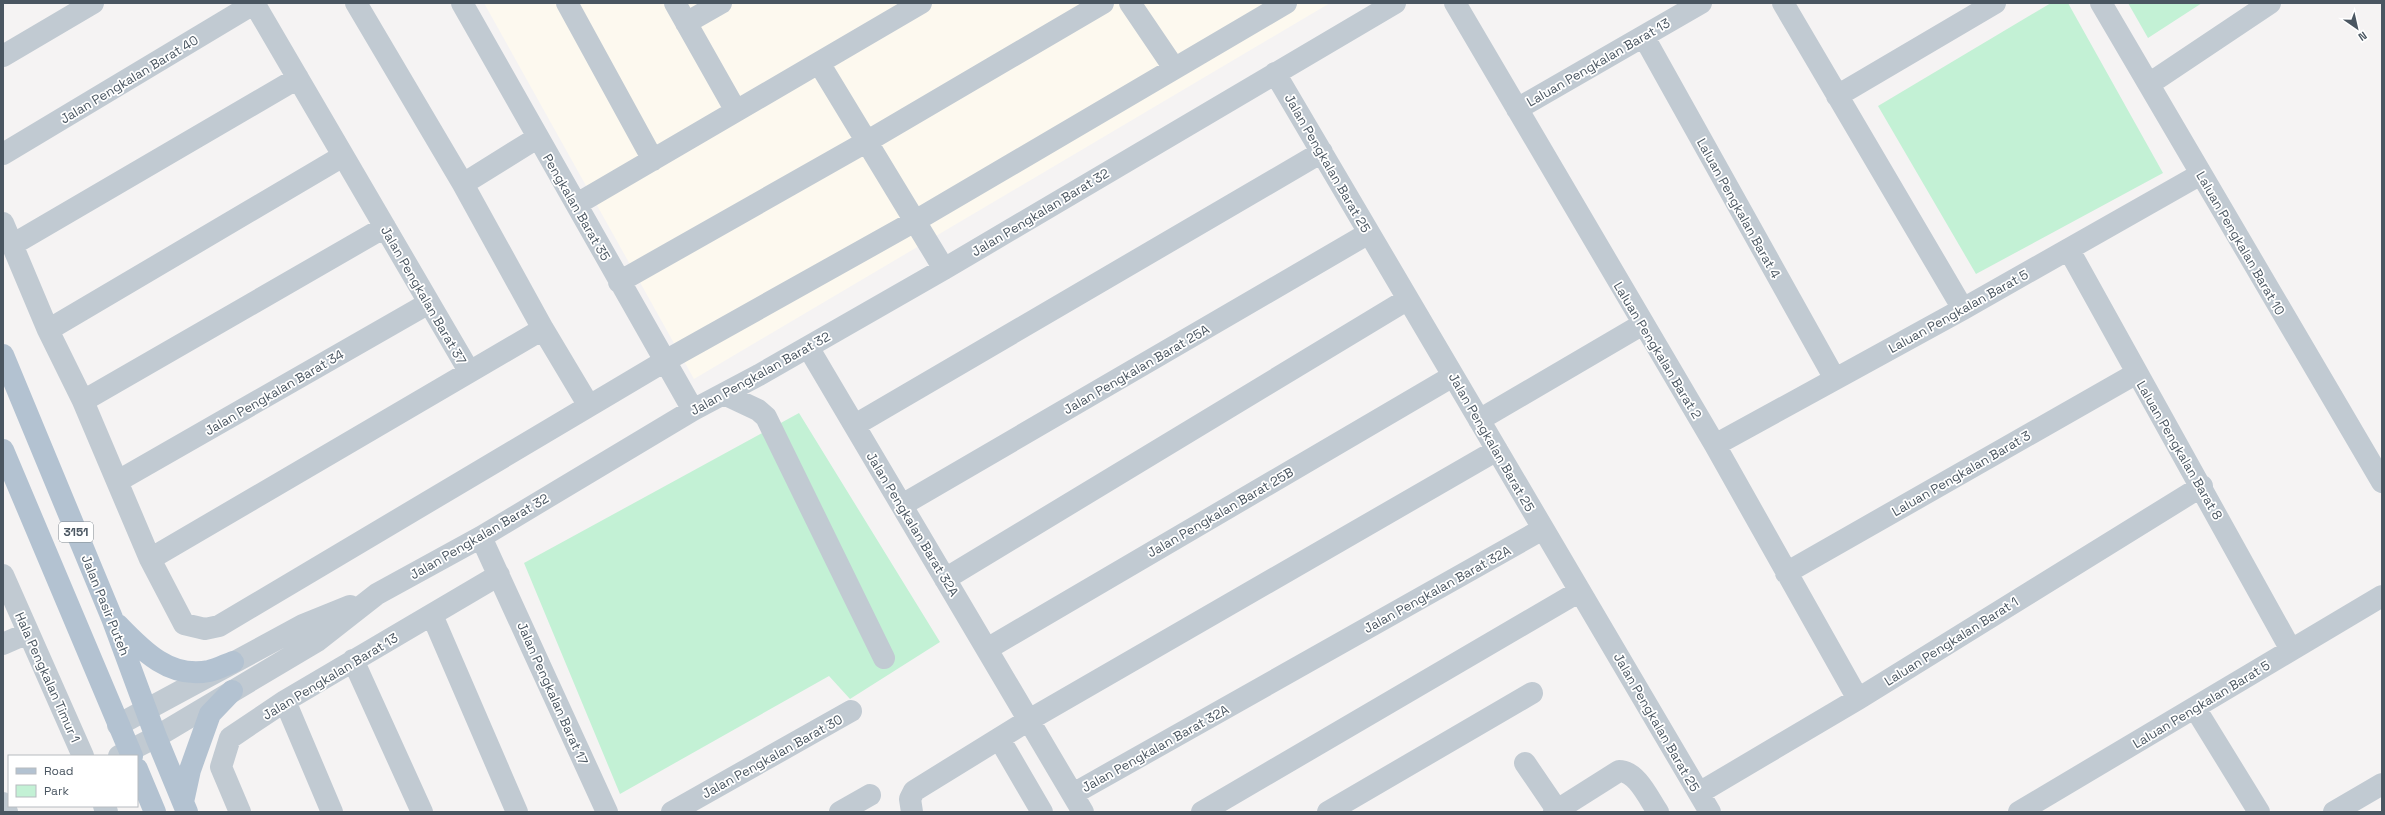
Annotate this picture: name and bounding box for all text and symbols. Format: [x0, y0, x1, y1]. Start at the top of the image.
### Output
north arrow [2337, 8, 2377, 48]
street label: Laluan Pengkalan Barat 13 [1523, 14, 1673, 111]
text: N [2356, 28, 2370, 44]
street label: Jalan Pengkalan Barat 40 [57, 31, 201, 127]
street label: Jalan Pengkalan Barat 25 [1281, 91, 1374, 236]
street label: Laluan Pengkalan Barat 4 [1693, 135, 1784, 281]
street label: Pengkalan Barat 35 [539, 151, 614, 264]
street label: Jalan Pengkalan Barat 32 [968, 164, 1112, 260]
street label: Laluan Pengkalan Barat 10 [2192, 168, 2289, 318]
street label: Jalan Pengkalan Barat 37 [377, 223, 470, 368]
street label: Laluan Pengkalan Barat 5 [1885, 266, 2031, 357]
street label: Laluan Pengkalan Barat 2 [1610, 278, 1705, 422]
street label: Jalan Pengkalan Barat 25A [1060, 321, 1212, 418]
street label: Jalan Pengkalan Barat 32 [687, 328, 833, 419]
street label: Jalan Pengkalan Barat 34 [202, 346, 347, 439]
street label: Jalan Pengkalan Barat 25 [1445, 370, 1538, 515]
street label: Laluan Pengkalan Barat 8 [2133, 378, 2226, 523]
street label: Laluan Pengkalan Barat 3 [1889, 427, 2034, 520]
street label: Jalan Pengkalan Barat 32A [863, 449, 963, 600]
street label: Jalan Pengkalan Barat 25B [1144, 464, 1296, 561]
street label: Jalan Pengkalan Barat 32 [407, 490, 552, 583]
road number: 3151 [59, 522, 93, 542]
street label: Jalan Pengkalan Barat 32A [1361, 542, 1514, 637]
street label: Jalan Pasir Puteh [78, 552, 134, 658]
street label: Laluan Pengkalan Barat 1 [1881, 593, 2021, 690]
street label: Hala Pengkalan Timur 1 [11, 609, 84, 745]
street label: Jalan Pengkalan Barat 17 [513, 619, 592, 767]
street label: Jalan Pengkalan Barat 13 [259, 629, 401, 724]
street label: Jalan Pengkalan Barat 25 [1610, 650, 1703, 795]
street label: Laluan Pengkalan Barat 5 [2129, 657, 2273, 752]
street label: Jalan Pengkalan Barat 32A [1079, 701, 1232, 796]
street label: Jalan Pengkalan Barat 30 [699, 711, 845, 802]
legend [8, 755, 138, 807]
text: Road [44, 763, 73, 779]
text: Park [44, 783, 69, 799]

